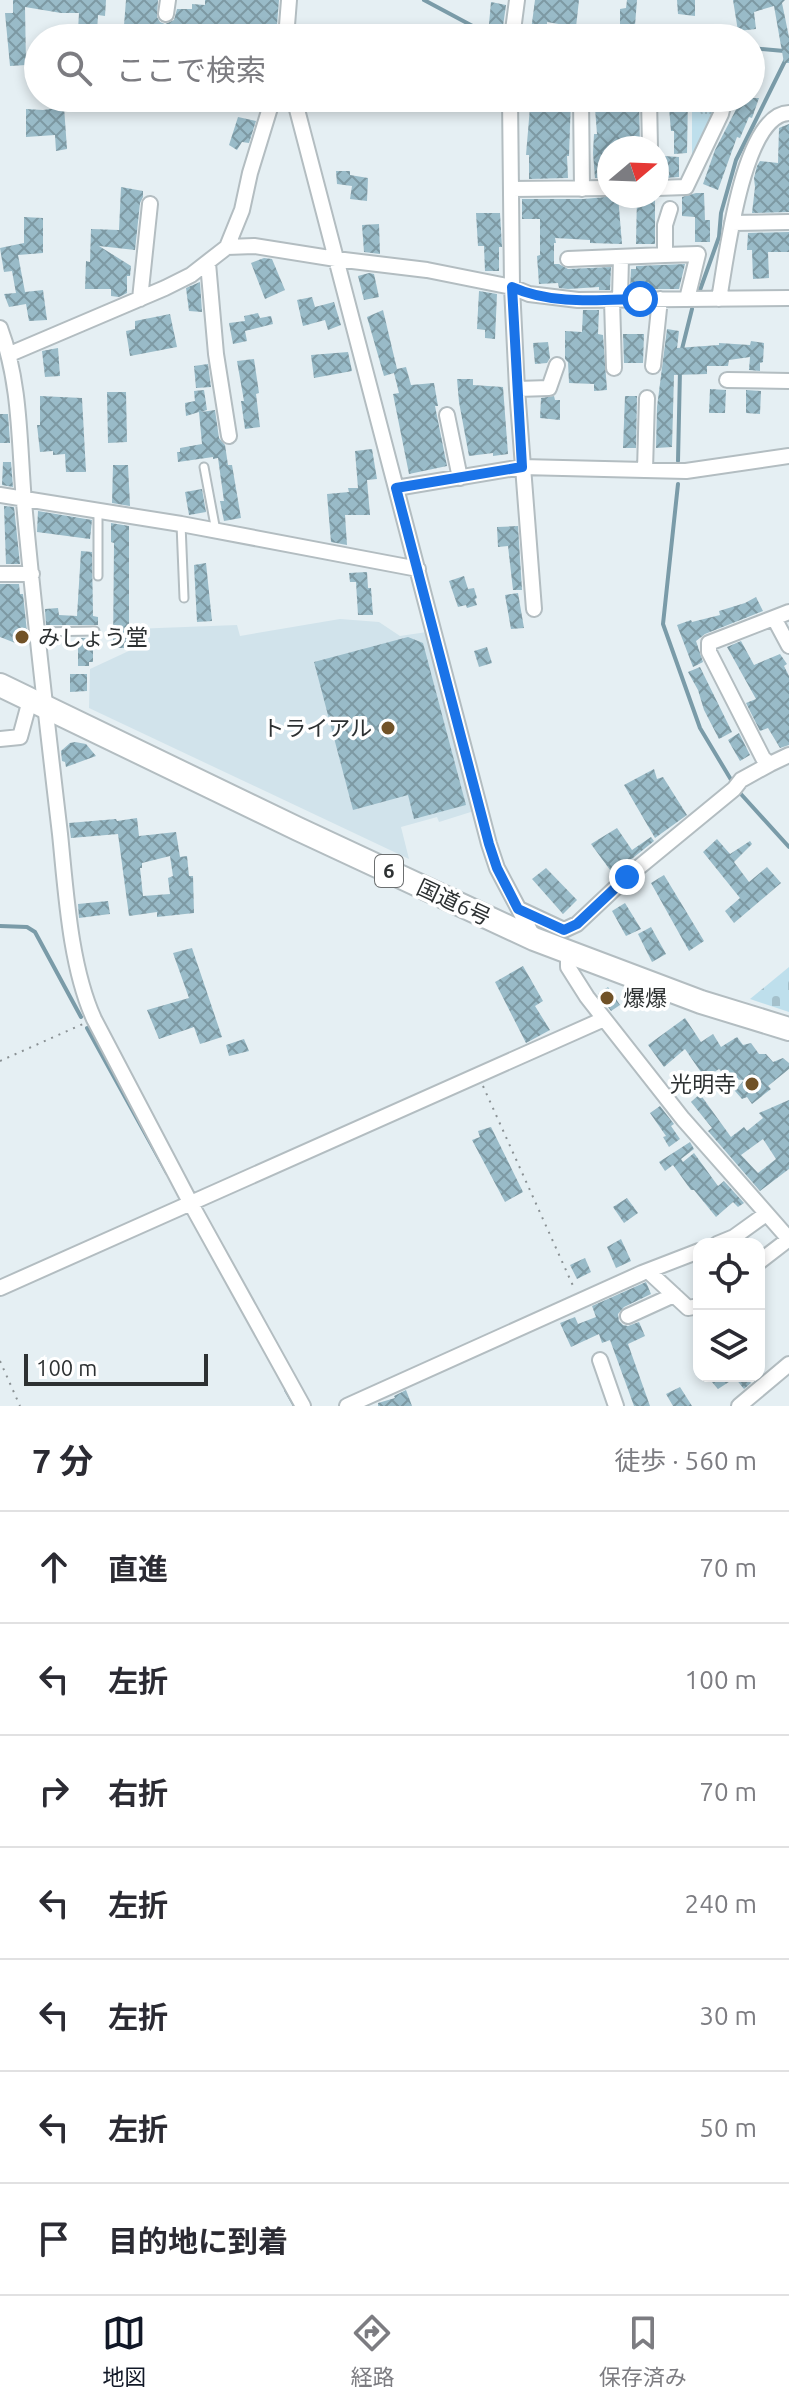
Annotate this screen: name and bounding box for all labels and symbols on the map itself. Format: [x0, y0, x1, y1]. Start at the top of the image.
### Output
north arrow [597, 136, 669, 208]
route start [622, 281, 658, 317]
place label: みしょう堂 [38, 624, 148, 649]
marker: みしょう堂 [13, 628, 31, 646]
place label: トライアル [262, 715, 372, 740]
marker: トライアル [379, 719, 397, 737]
road number: 6 [375, 855, 403, 887]
route end [609, 859, 645, 895]
street label: 国道6号 [413, 874, 495, 929]
place label: 爆爆 [623, 985, 667, 1010]
marker: 爆爆 [598, 989, 616, 1007]
place label: 光明寺 [670, 1071, 736, 1096]
marker: 光明寺 [743, 1075, 761, 1093]
scale bar [24, 1350, 208, 1386]

